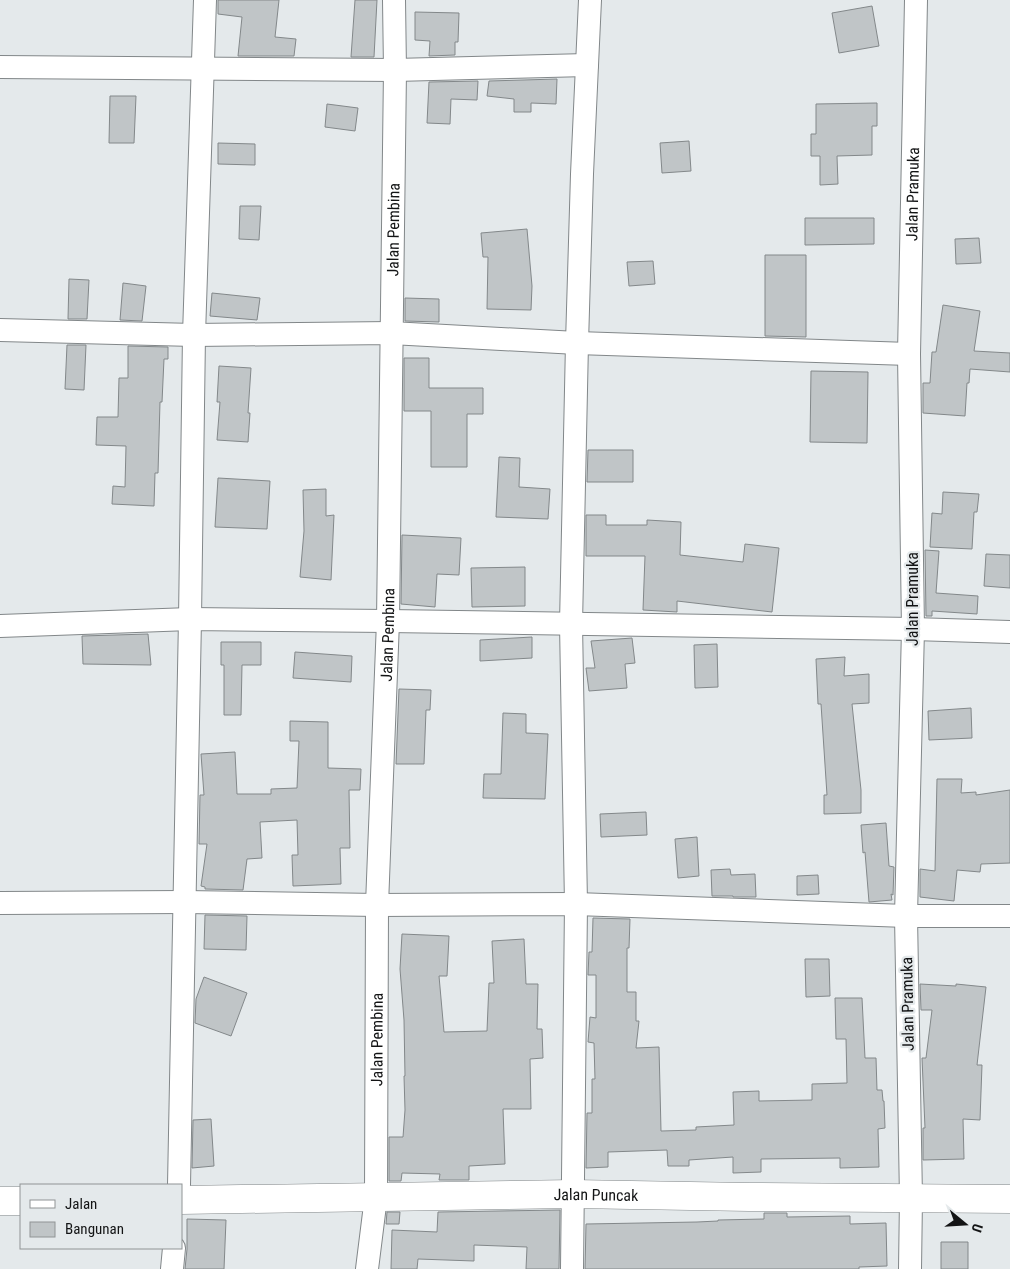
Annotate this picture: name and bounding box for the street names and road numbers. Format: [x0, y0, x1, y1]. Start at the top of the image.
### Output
street label: Jalan Pramuka [902, 147, 923, 241]
street label: Jalan Pembina [383, 183, 404, 277]
street label: Jalan Pramuka [903, 552, 922, 646]
street label: Jalan Pembina [377, 588, 398, 682]
street label: Jalan Pramuka [897, 957, 918, 1051]
street label: Jalan Pembina [367, 993, 387, 1086]
street label: Jalan Puncak [553, 1185, 639, 1205]

